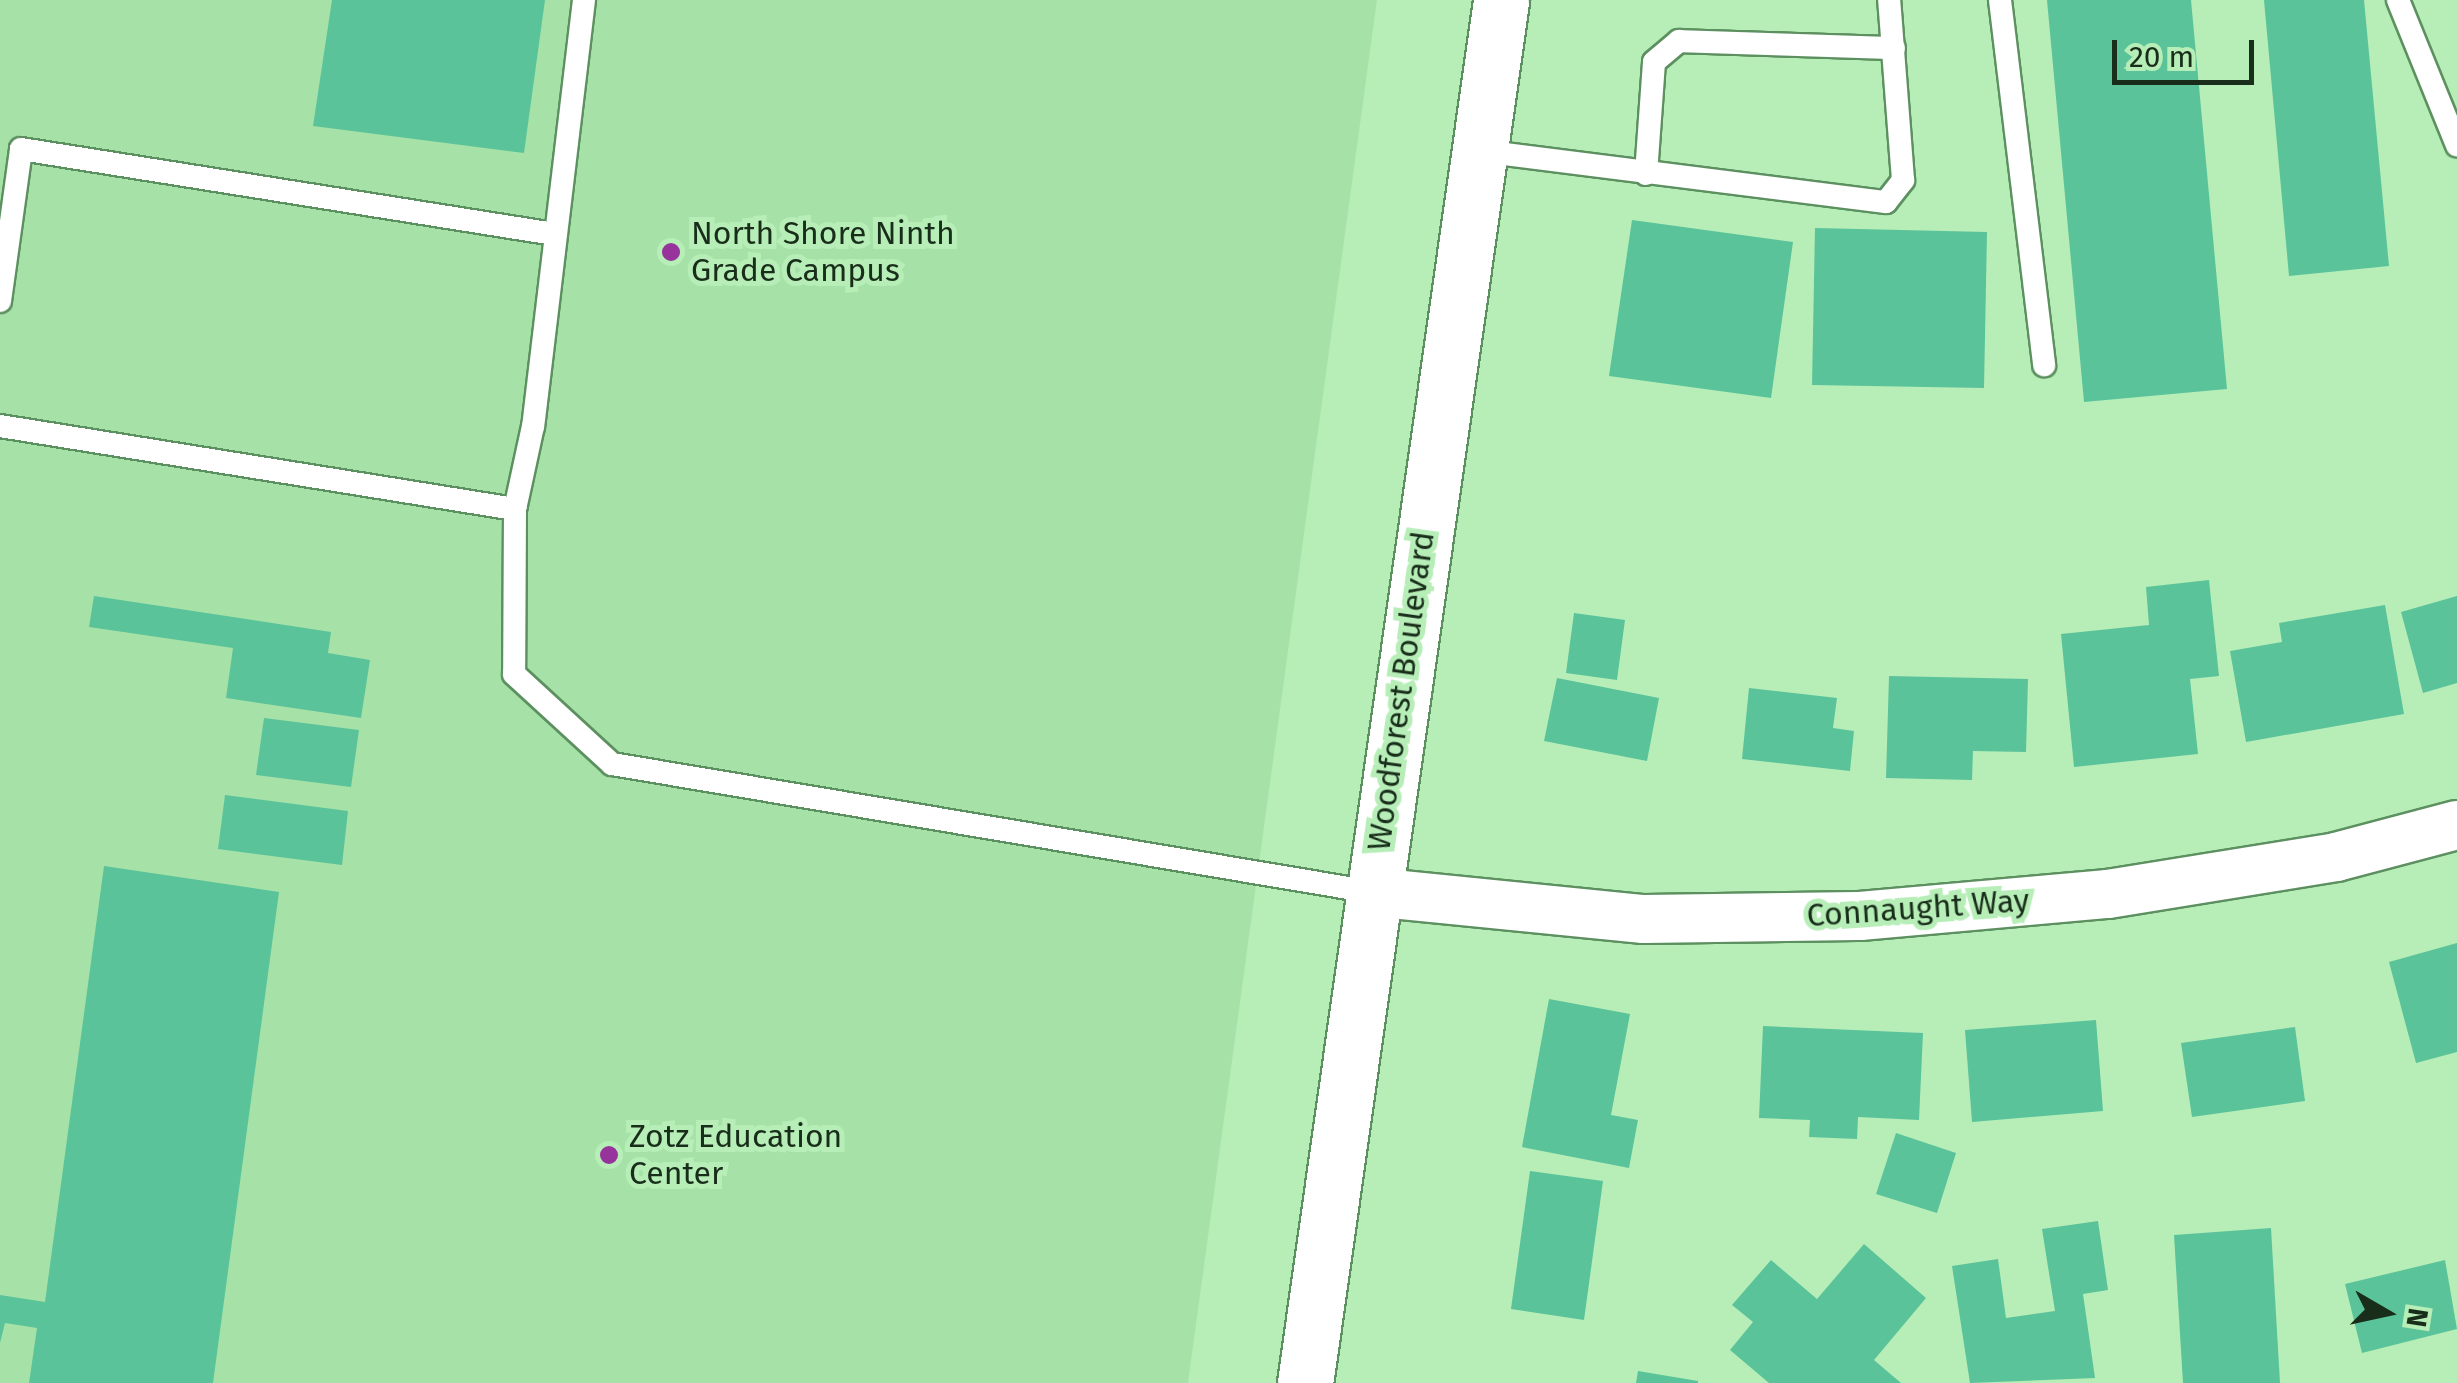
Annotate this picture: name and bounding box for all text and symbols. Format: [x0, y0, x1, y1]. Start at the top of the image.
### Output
scale bar [2117, 20, 2260, 82]
text: 20 m [2129, 39, 2194, 75]
place label: North Shore Ninth Grade Campus [691, 215, 955, 290]
marker: North Shore Ninth Grade Campus [660, 241, 682, 263]
street label: Woodforest Boulevard [1360, 529, 1442, 853]
street label: Connaught Way [1805, 881, 2031, 935]
place label: Zotz Education Center [629, 1118, 842, 1193]
marker: Zotz Education Center [598, 1144, 620, 1166]
north arrow [2337, 1263, 2437, 1363]
text: N [2399, 1306, 2435, 1330]

